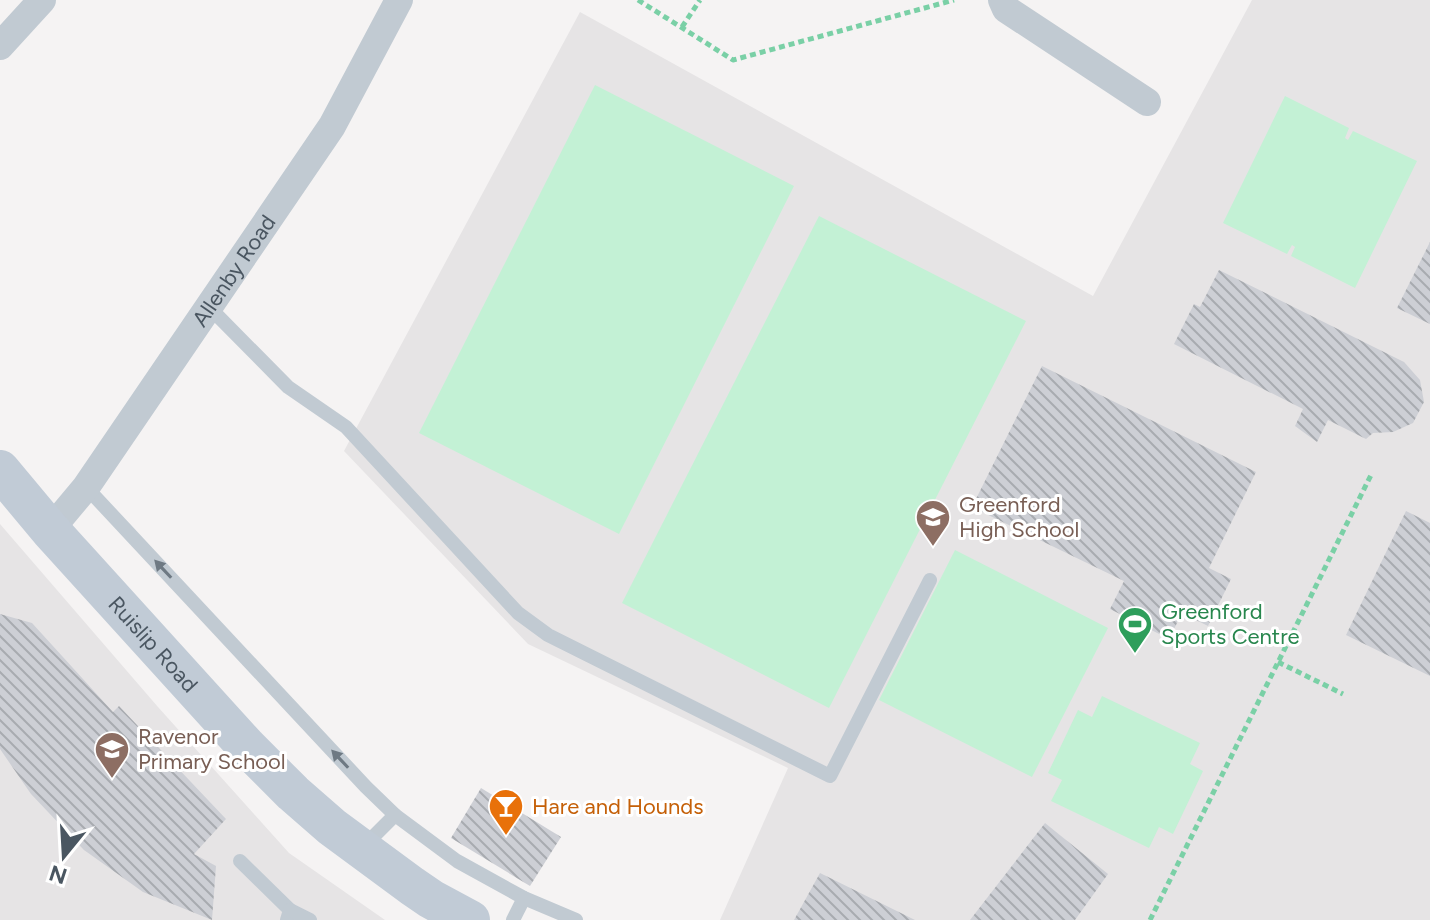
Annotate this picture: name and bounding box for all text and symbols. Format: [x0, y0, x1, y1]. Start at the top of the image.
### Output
street label: Allenby Road [186, 210, 281, 332]
place label: Greenford High School [959, 491, 1079, 543]
school or university icon: Greenford High School [914, 498, 952, 548]
one-way arrow [154, 560, 172, 579]
street label: Ruislip Road [103, 590, 204, 698]
place label: Greenford Sports Centre [1161, 598, 1300, 650]
sports icon: Greenford Sports Centre [1116, 605, 1154, 655]
place label: Ravenor Primary School [138, 723, 286, 775]
school or university icon: Ravenor Primary School [93, 730, 131, 780]
one-way arrow [332, 750, 350, 769]
bar icon: Hare and Hounds [487, 787, 525, 837]
place label: Hare and Hounds [532, 793, 703, 820]
north arrow [24, 816, 104, 896]
text: N [46, 859, 70, 890]

